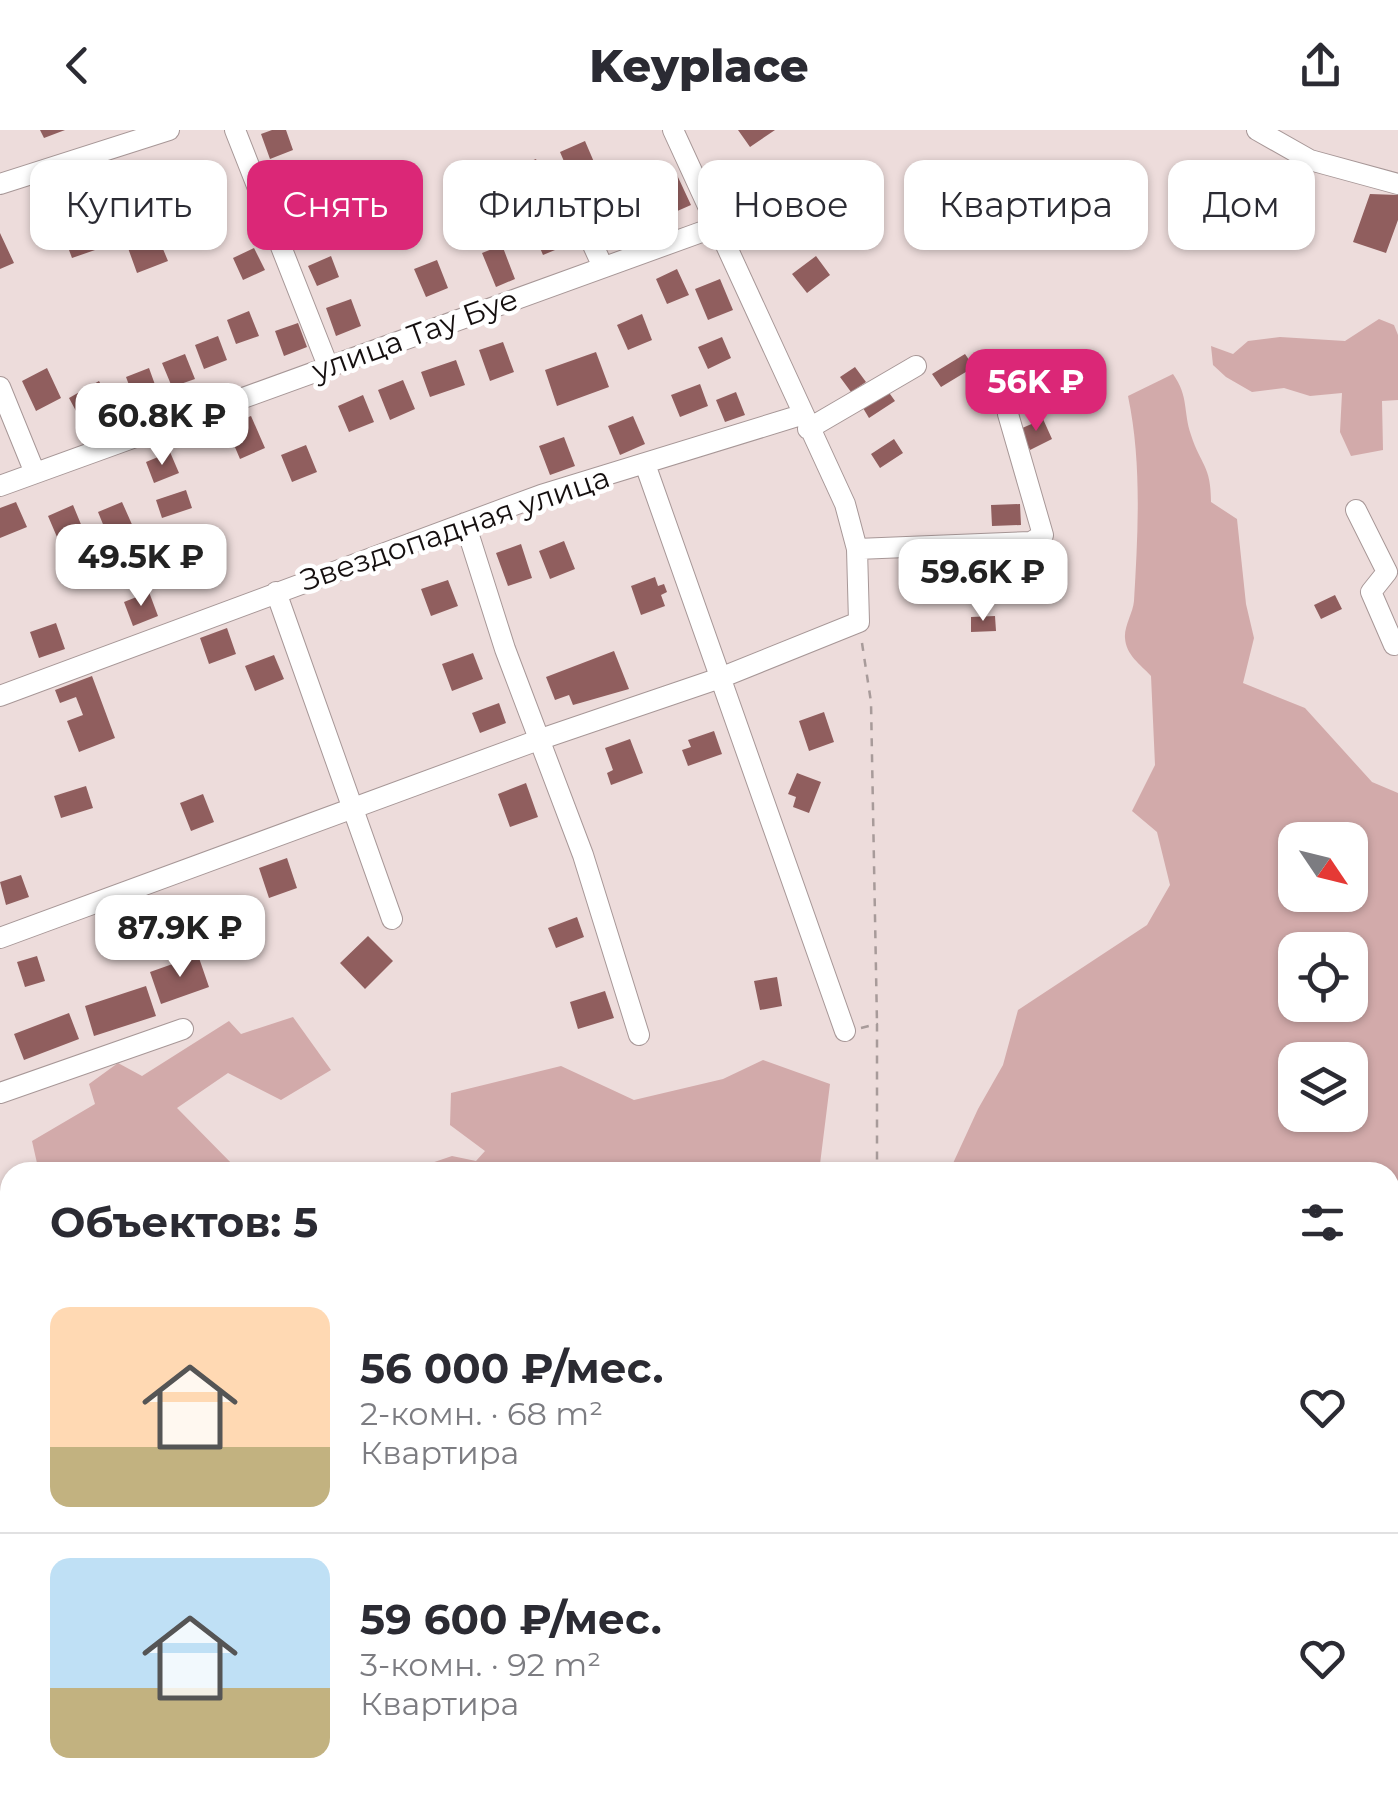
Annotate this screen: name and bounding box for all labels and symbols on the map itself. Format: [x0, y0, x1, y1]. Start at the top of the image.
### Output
street label: улица Тау Буе [306, 280, 523, 389]
pin: 56K ₽ [966, 349, 1106, 434]
pin: 60.8K ₽ [70, 383, 254, 468]
street label: Звездопадная улица [295, 458, 614, 599]
pin: 49.5K ₽ [49, 524, 233, 609]
pin: 59.6K ₽ [891, 539, 1075, 624]
north arrow [1278, 822, 1368, 912]
pin: 87.9K ₽ [88, 895, 272, 980]

